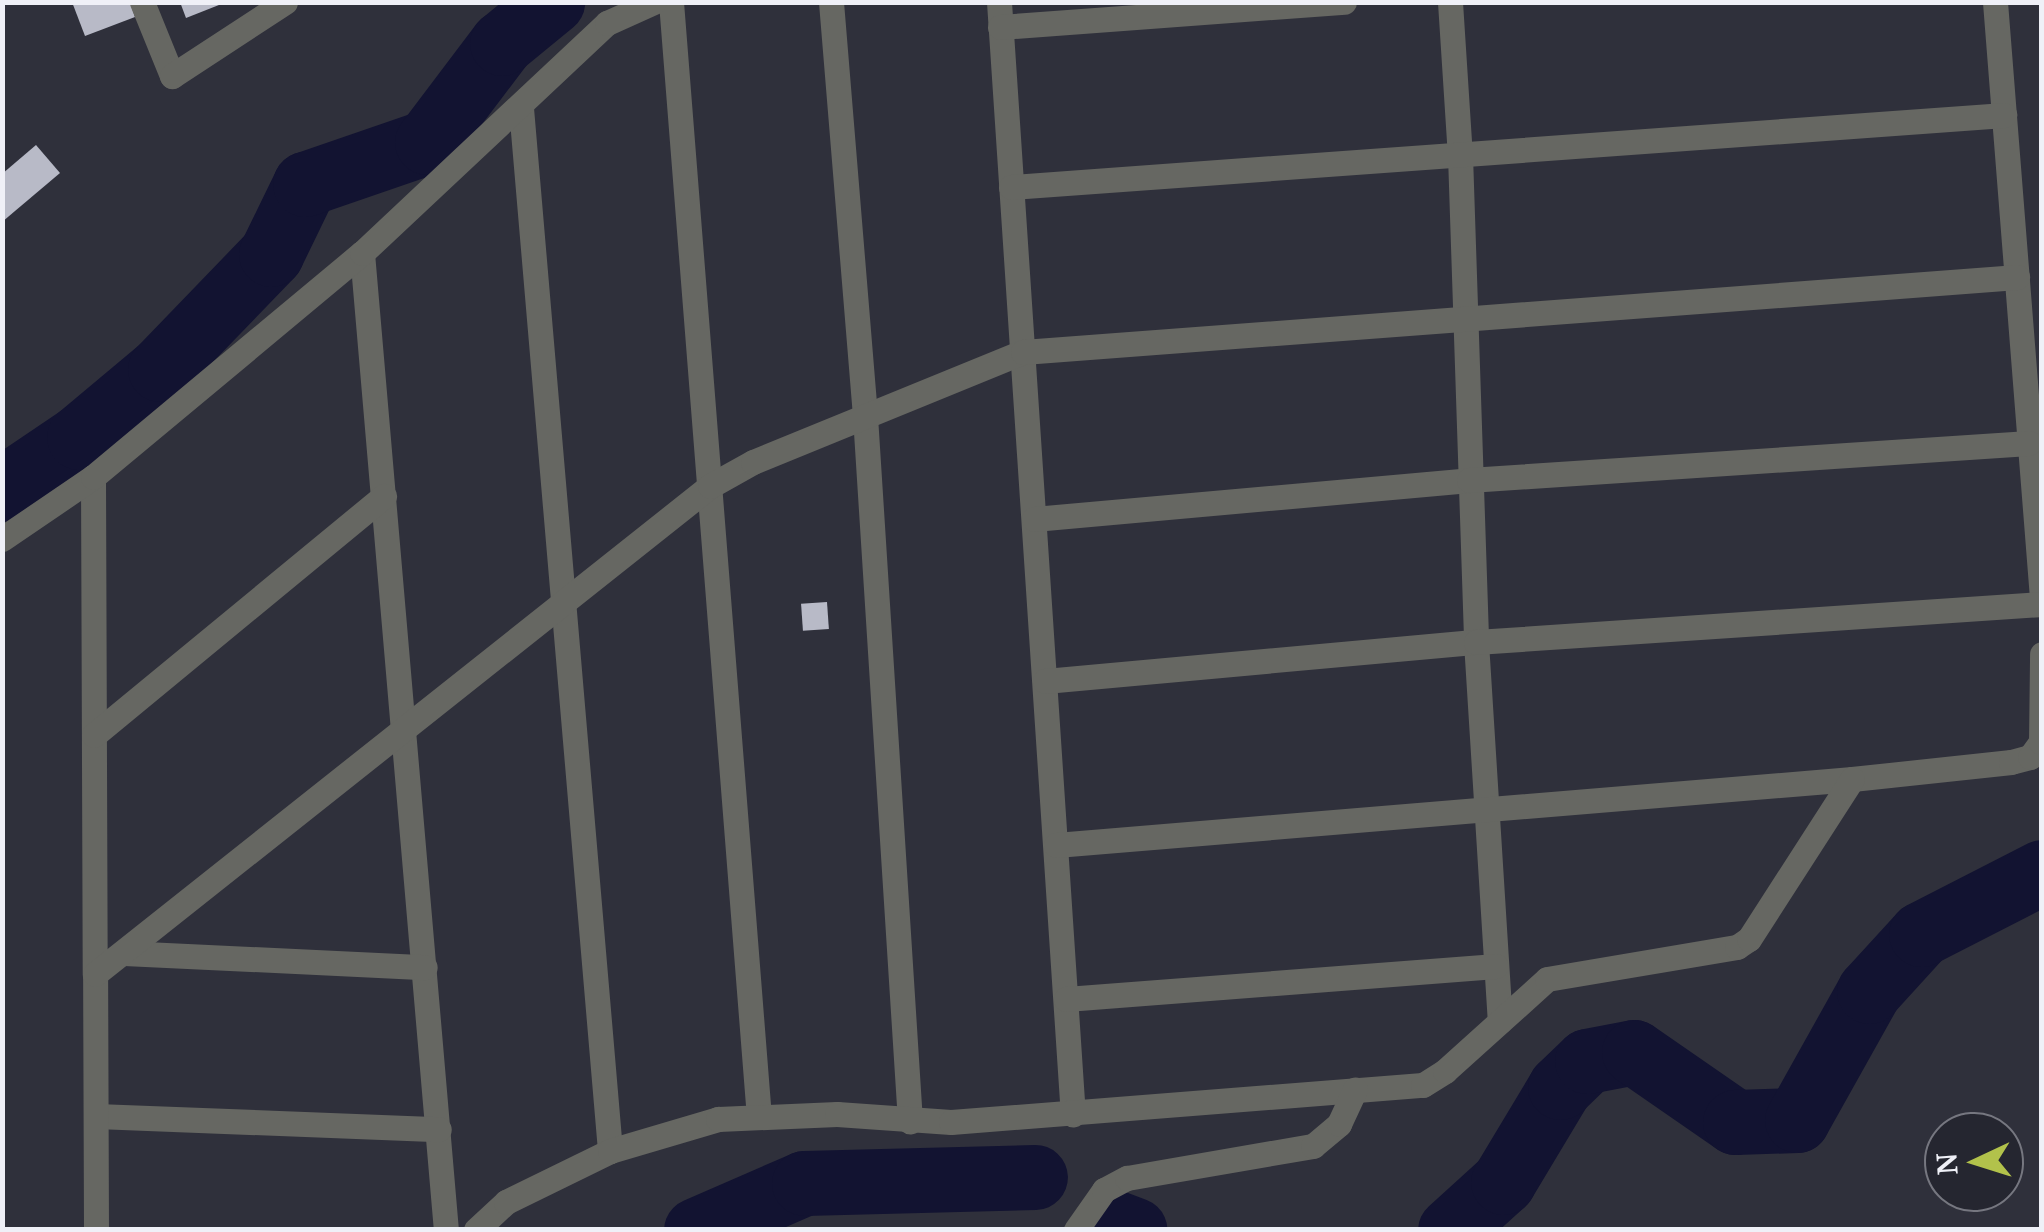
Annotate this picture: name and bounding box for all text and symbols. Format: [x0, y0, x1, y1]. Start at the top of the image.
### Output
north arrow [1924, 1112, 2024, 1212]
text: N [1926, 1152, 1966, 1176]

